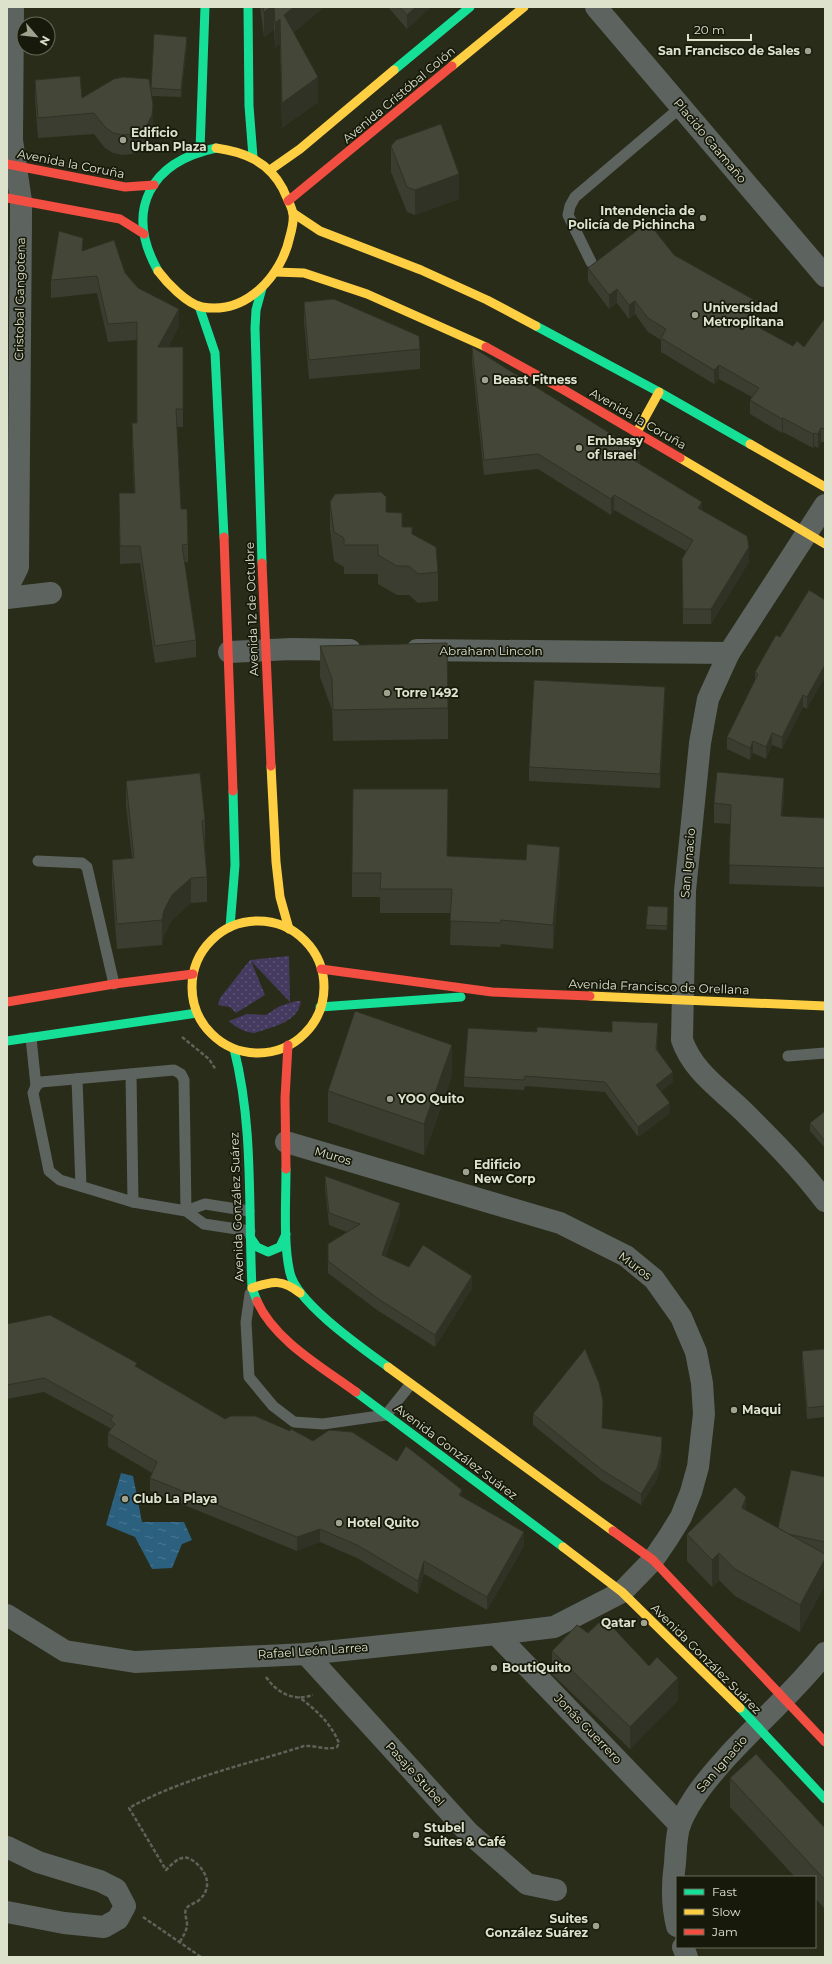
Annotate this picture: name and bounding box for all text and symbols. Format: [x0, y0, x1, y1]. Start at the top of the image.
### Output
north arrow [16, 16, 56, 56]
scale bar [688, 16, 751, 42]
text: 20 m [694, 22, 725, 37]
text: N [37, 33, 53, 48]
street label: Avenida Cristóbal Colón [339, 43, 458, 146]
place label: San Francisco de Sales [658, 43, 801, 58]
marker: San Francisco de Sales [803, 46, 813, 56]
street label: Placido Caamaño [671, 95, 750, 186]
place label: Edificio Urban Plaza [131, 125, 207, 154]
marker: Edificio Urban Plaza [118, 135, 128, 145]
street label: Avenida la Coruña [16, 146, 126, 181]
place label: Intendencia de Policía de Pichincha [568, 203, 695, 232]
marker: Intendencia de Policía de Pichincha [698, 213, 708, 223]
street label: Cristobal Gangotena [11, 237, 28, 361]
place label: Universidad Metroplitana [703, 300, 784, 329]
marker: Universidad Metroplitana [690, 310, 700, 320]
place label: Beast Fitness [493, 372, 578, 387]
marker: Beast Fitness [480, 375, 490, 385]
street label: Avenida la Coruña [587, 385, 689, 452]
place label: Embassy of Israel [587, 433, 644, 462]
marker: Embassy of Israel [574, 443, 584, 453]
street label: Avenida 12 de Octubre [242, 542, 261, 676]
street label: Abraham Lincoln [439, 643, 543, 658]
place label: Torre 1492 [395, 685, 458, 700]
marker: Torre 1492 [382, 688, 392, 698]
street label: San Ignacio [677, 827, 698, 899]
street label: Avenida Francisco de Orellana [568, 976, 750, 997]
place label: YOO Quito [397, 1091, 464, 1106]
marker: YOO Quito [385, 1094, 395, 1104]
street label: Avenida González Suárez [226, 1132, 247, 1282]
street label: Muros [313, 1143, 353, 1168]
place label: Edificio New Corp [474, 1157, 536, 1186]
marker: Edificio New Corp [461, 1167, 471, 1177]
street label: Muros [616, 1248, 655, 1283]
street label: Avenida González Suárez [392, 1401, 521, 1503]
place label: Maqui [742, 1402, 781, 1417]
marker: Maqui [729, 1405, 739, 1415]
place label: Club La Playa [133, 1491, 217, 1506]
marker: Club La Playa [120, 1494, 130, 1504]
place label: Hotel Quito [347, 1515, 419, 1530]
marker: Hotel Quito [334, 1518, 344, 1528]
street label: Avenida González Suárez [648, 1600, 765, 1717]
place label: Qatar [601, 1615, 636, 1630]
marker: Qatar [639, 1618, 649, 1628]
street label: Rafael León Larrea [257, 1639, 369, 1662]
place label: BoutiQuito [502, 1660, 571, 1675]
marker: BoutiQuito [489, 1663, 499, 1673]
street label: Jonás Guerrero [551, 1690, 625, 1767]
street label: San Ignacio [693, 1732, 750, 1795]
street label: Pasaje Stubel [383, 1739, 448, 1809]
place label: Stubel Suites & Café [424, 1820, 507, 1849]
marker: Stubel Suites & Café [411, 1830, 421, 1840]
legend [676, 1876, 816, 1948]
text: Fast [712, 1884, 737, 1899]
text: Slow [712, 1904, 741, 1919]
place label: Suites González Suárez [485, 1911, 589, 1940]
marker: Suites González Suárez [591, 1921, 601, 1931]
text: Jam [711, 1924, 738, 1939]

